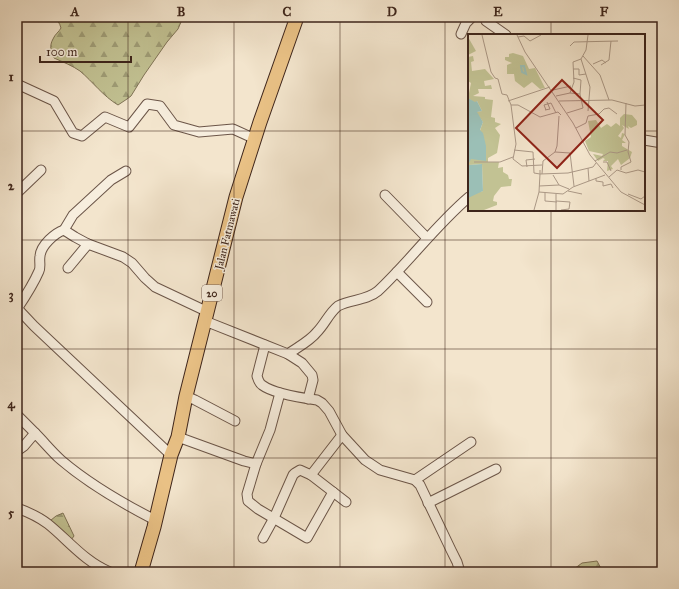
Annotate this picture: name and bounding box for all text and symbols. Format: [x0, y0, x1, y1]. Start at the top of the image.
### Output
text: A [70, 4, 80, 20]
text: B [177, 4, 186, 20]
text: C [283, 4, 292, 20]
text: D [387, 4, 397, 20]
text: E [493, 4, 503, 20]
text: F [600, 4, 609, 20]
inset map [468, 34, 645, 211]
scale bar [40, 38, 131, 64]
text: 100 m [46, 45, 77, 59]
text: 1 [8, 69, 14, 85]
text: 2 [8, 178, 15, 194]
street label: Jalan Fatmawati [212, 197, 244, 272]
road number: 20 [202, 285, 222, 301]
text: 3 [8, 287, 14, 303]
text: 4 [7, 396, 15, 412]
text: 5 [8, 505, 15, 521]

